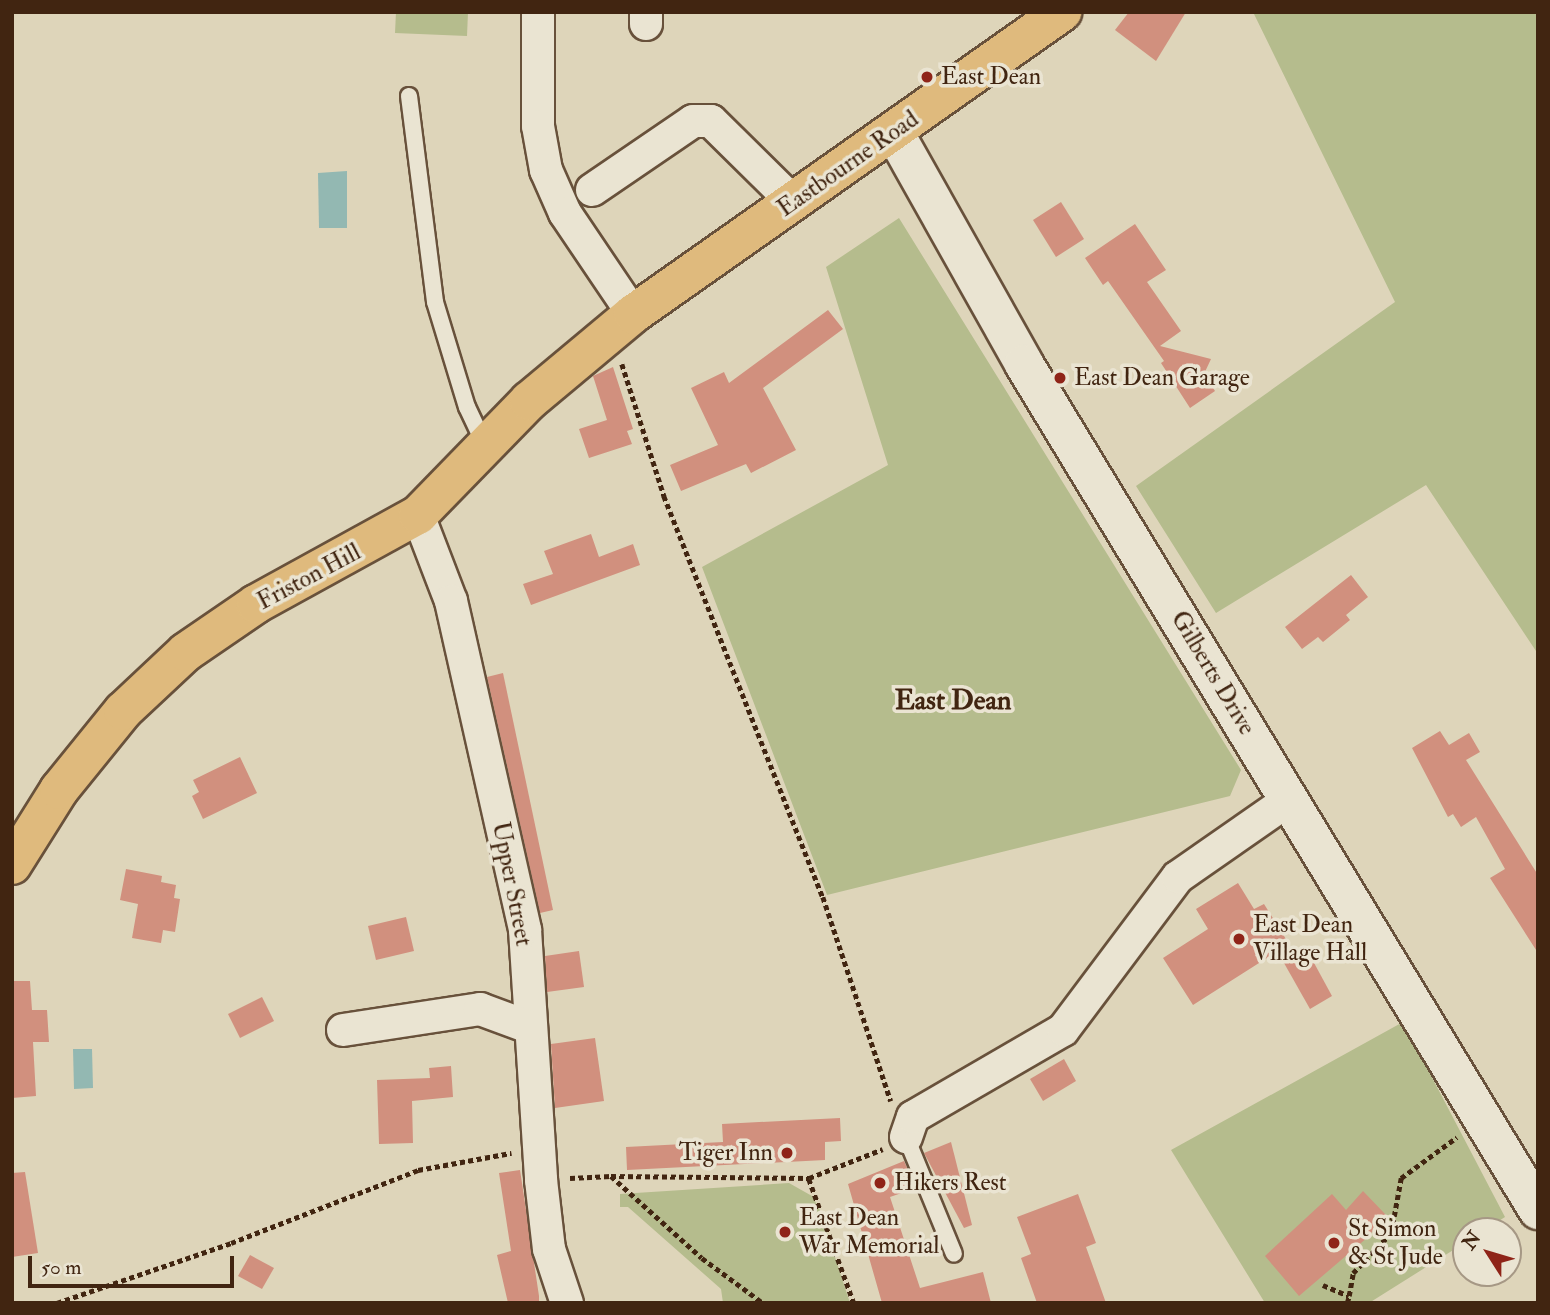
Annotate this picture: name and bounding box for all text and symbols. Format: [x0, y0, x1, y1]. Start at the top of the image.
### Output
place label: East Dean [941, 63, 1041, 91]
marker: East Dean [919, 69, 935, 85]
street label: Eastbourne Road [772, 105, 924, 223]
place label: East Dean Garage [1074, 364, 1250, 392]
marker: East Dean Garage [1052, 370, 1068, 386]
street label: Friston Hill [252, 538, 366, 616]
street label: Gilberts Drive [1165, 606, 1261, 740]
district label: East Dean [895, 684, 1011, 718]
street label: Upper Street [486, 820, 538, 948]
place label: East Dean Village Hall [1253, 911, 1367, 967]
marker: East Dean Village Hall [1231, 931, 1247, 947]
place label: Tiger Inn [679, 1139, 773, 1167]
marker: Tiger Inn [779, 1145, 795, 1161]
place label: Hikers Rest [894, 1169, 1006, 1197]
marker: Hikers Rest [872, 1175, 888, 1191]
place label: East Dean War Memorial [799, 1204, 939, 1260]
place label: St Simon & St Jude [1348, 1215, 1443, 1271]
north arrow [1452, 1217, 1522, 1287]
marker: East Dean War Memorial [777, 1224, 793, 1240]
text: N [1457, 1227, 1487, 1255]
marker: St Simon & St Jude [1326, 1235, 1342, 1251]
scale bar [32, 1242, 238, 1286]
text: 50 m [41, 1254, 82, 1281]

